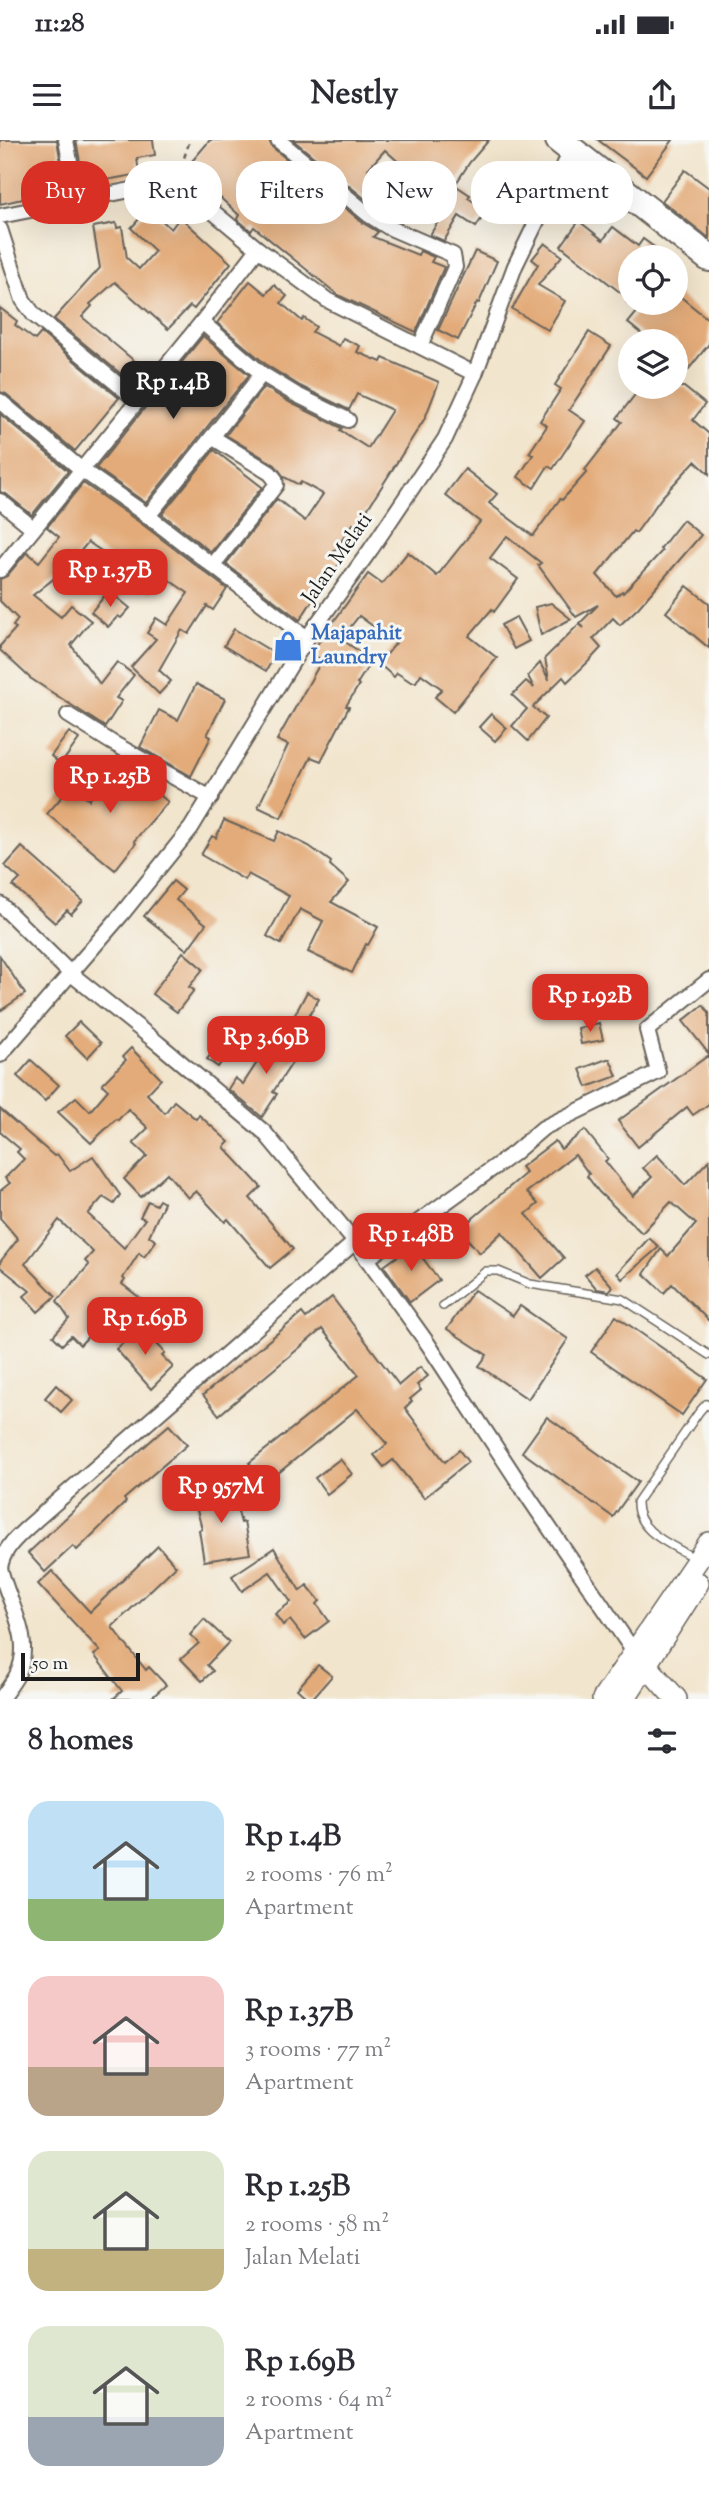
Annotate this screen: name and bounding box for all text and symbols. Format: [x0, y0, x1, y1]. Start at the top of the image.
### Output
text: 11:28 [35, 6, 85, 43]
text: Nestly [310, 72, 399, 118]
icon: menu [28, 76, 66, 114]
icon: share [643, 76, 681, 114]
chip: Buy [21, 161, 110, 224]
chip: Rent [124, 161, 222, 224]
chip: Filters [236, 161, 348, 224]
chip: New [362, 161, 457, 224]
chip: Apartment [471, 161, 633, 224]
map controls [618, 245, 688, 399]
button: locate [618, 245, 688, 315]
button: layers [618, 329, 688, 399]
pin: Rp 1.4B [108, 362, 238, 421]
text: Rp 1.4B [136, 367, 210, 400]
street label: Jalan Melati [295, 507, 381, 612]
pin: Rp 1.37B [38, 550, 182, 609]
text: Rp 1.37B [69, 555, 151, 588]
place label: Majapahit Laundry [311, 619, 403, 673]
shop icon: Majapahit Laundry [271, 629, 305, 663]
pin: Rp 1.25B [38, 756, 182, 815]
text: Rp 1.25B [70, 761, 150, 794]
pin: Rp 1.92B [518, 974, 662, 1034]
text: Rp 1.92B [548, 980, 632, 1013]
pin: Rp 3.69B [194, 1016, 338, 1076]
text: Rp 3.69B [223, 1022, 309, 1055]
pin: Rp 1.48B [339, 1214, 483, 1273]
text: Rp 1.48B [368, 1219, 454, 1252]
pin: Rp 1.69B [73, 1298, 217, 1357]
text: Rp 1.69B [103, 1303, 187, 1336]
pin: Rp 957M [156, 1466, 286, 1525]
text: Rp 957M [178, 1471, 264, 1504]
scale bar [21, 1650, 140, 1682]
text: 50 m [32, 1651, 68, 1678]
text: 8 homes [28, 1720, 133, 1763]
icon: filters [643, 1722, 681, 1760]
text: Rp 1.4B [245, 1816, 341, 1859]
icon: home [84, 1829, 168, 1913]
text: 2 rooms · 76 m² [245, 1859, 393, 1892]
text: Apartment [245, 1892, 354, 1925]
text: Rp 1.37B [245, 1991, 353, 2034]
icon: home [84, 2004, 168, 2088]
text: 3 rooms · 77 m² [245, 2034, 391, 2067]
text: Apartment [245, 2067, 354, 2100]
text: Rp 1.25B [245, 2166, 350, 2209]
icon: home [84, 2179, 168, 2263]
text: 2 rooms · 58 m² [245, 2209, 389, 2242]
text: Jalan Melati [245, 2242, 360, 2275]
text: Rp 1.69B [245, 2341, 355, 2384]
icon: home [84, 2354, 168, 2438]
text: 2 rooms · 64 m² [245, 2384, 392, 2417]
text: Apartment [245, 2417, 354, 2450]

